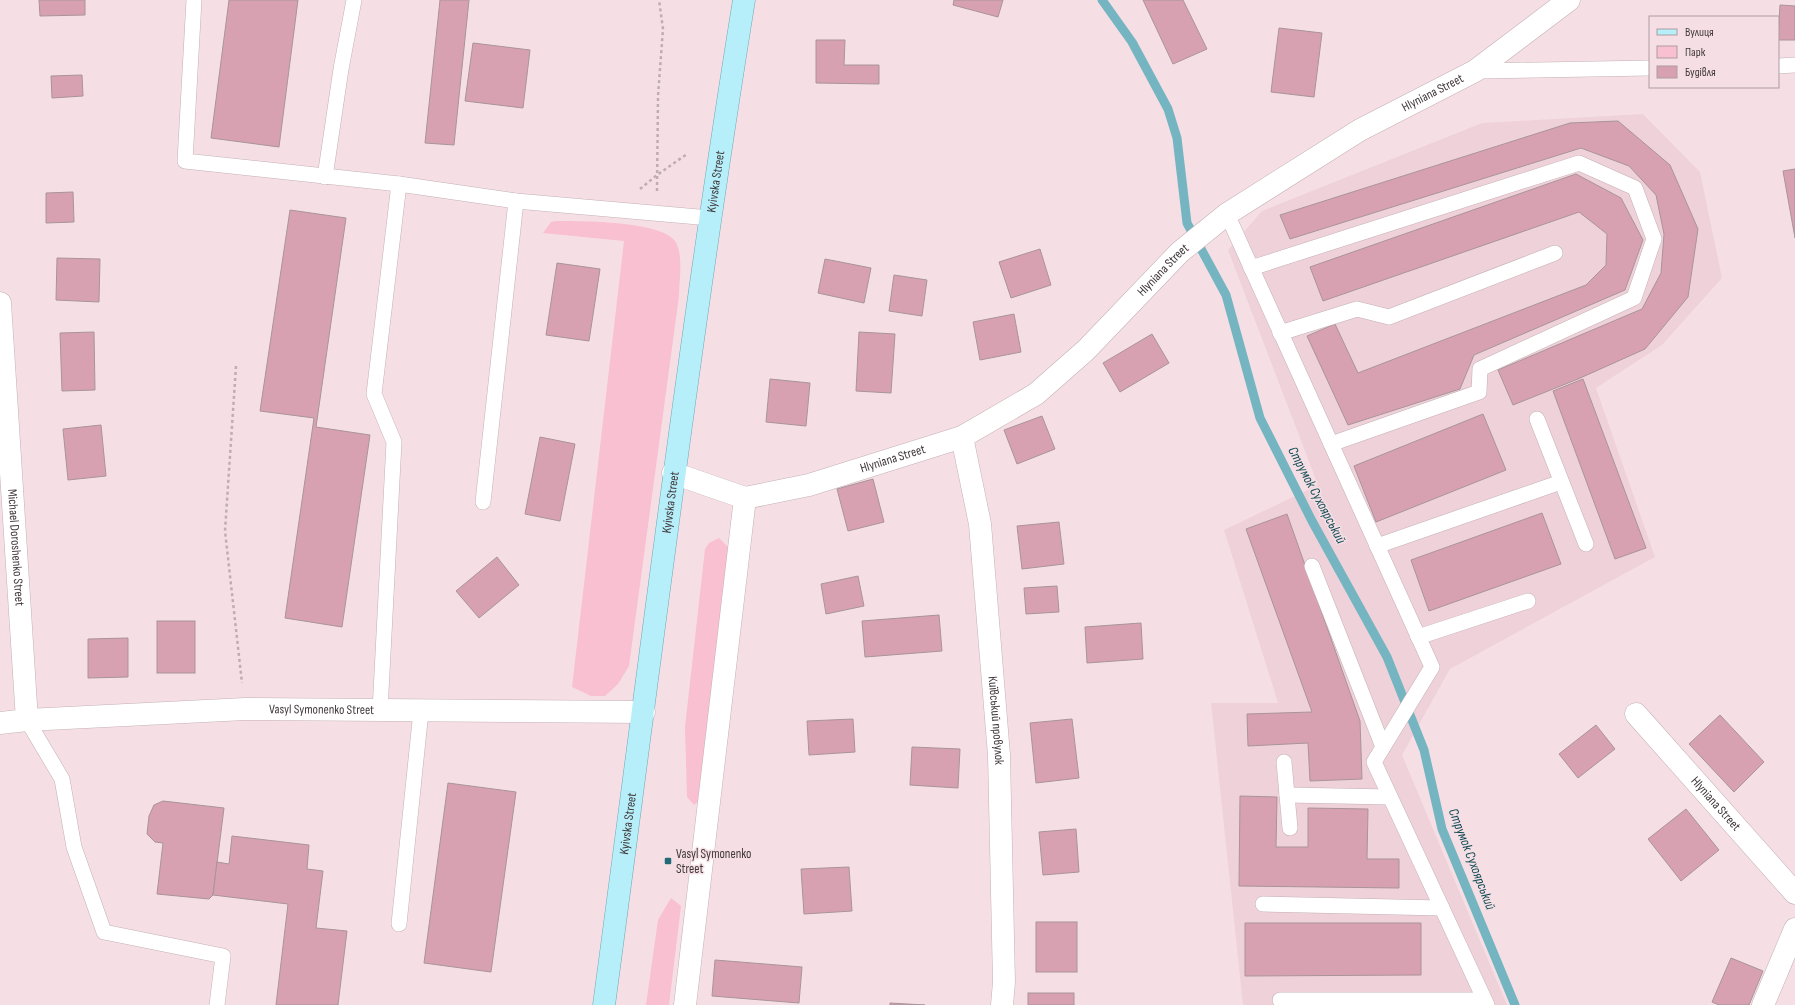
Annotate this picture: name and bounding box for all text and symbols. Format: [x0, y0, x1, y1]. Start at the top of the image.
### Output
legend [1649, 16, 1779, 88]
text: Вулиця [1685, 25, 1714, 40]
text: Парк [1685, 45, 1706, 60]
text: Будівля [1685, 65, 1716, 80]
street label: Hlyniana Street [1399, 70, 1466, 115]
street label: Kyivska Street [703, 150, 728, 214]
street label: Hlyniana Street [1134, 240, 1192, 300]
street label: Hlyniana Street [858, 441, 927, 476]
water label: Струмок Сухоярський [1284, 444, 1350, 547]
street label: Kyivska Street [659, 470, 683, 534]
street label: Michael Doroshenko Street [4, 488, 28, 607]
street label: Київський провулок [985, 675, 1007, 765]
street label: Vasyl Symonenko Street [269, 701, 374, 718]
street label: Hlyniana Street [1687, 773, 1744, 834]
street label: Kyivska Street [616, 792, 640, 856]
water label: Струмок Сухоярський [1445, 806, 1499, 912]
place label: Vasyl Symonenko Street [676, 846, 751, 877]
marker: Vasyl Symonenko Street [663, 856, 673, 866]

